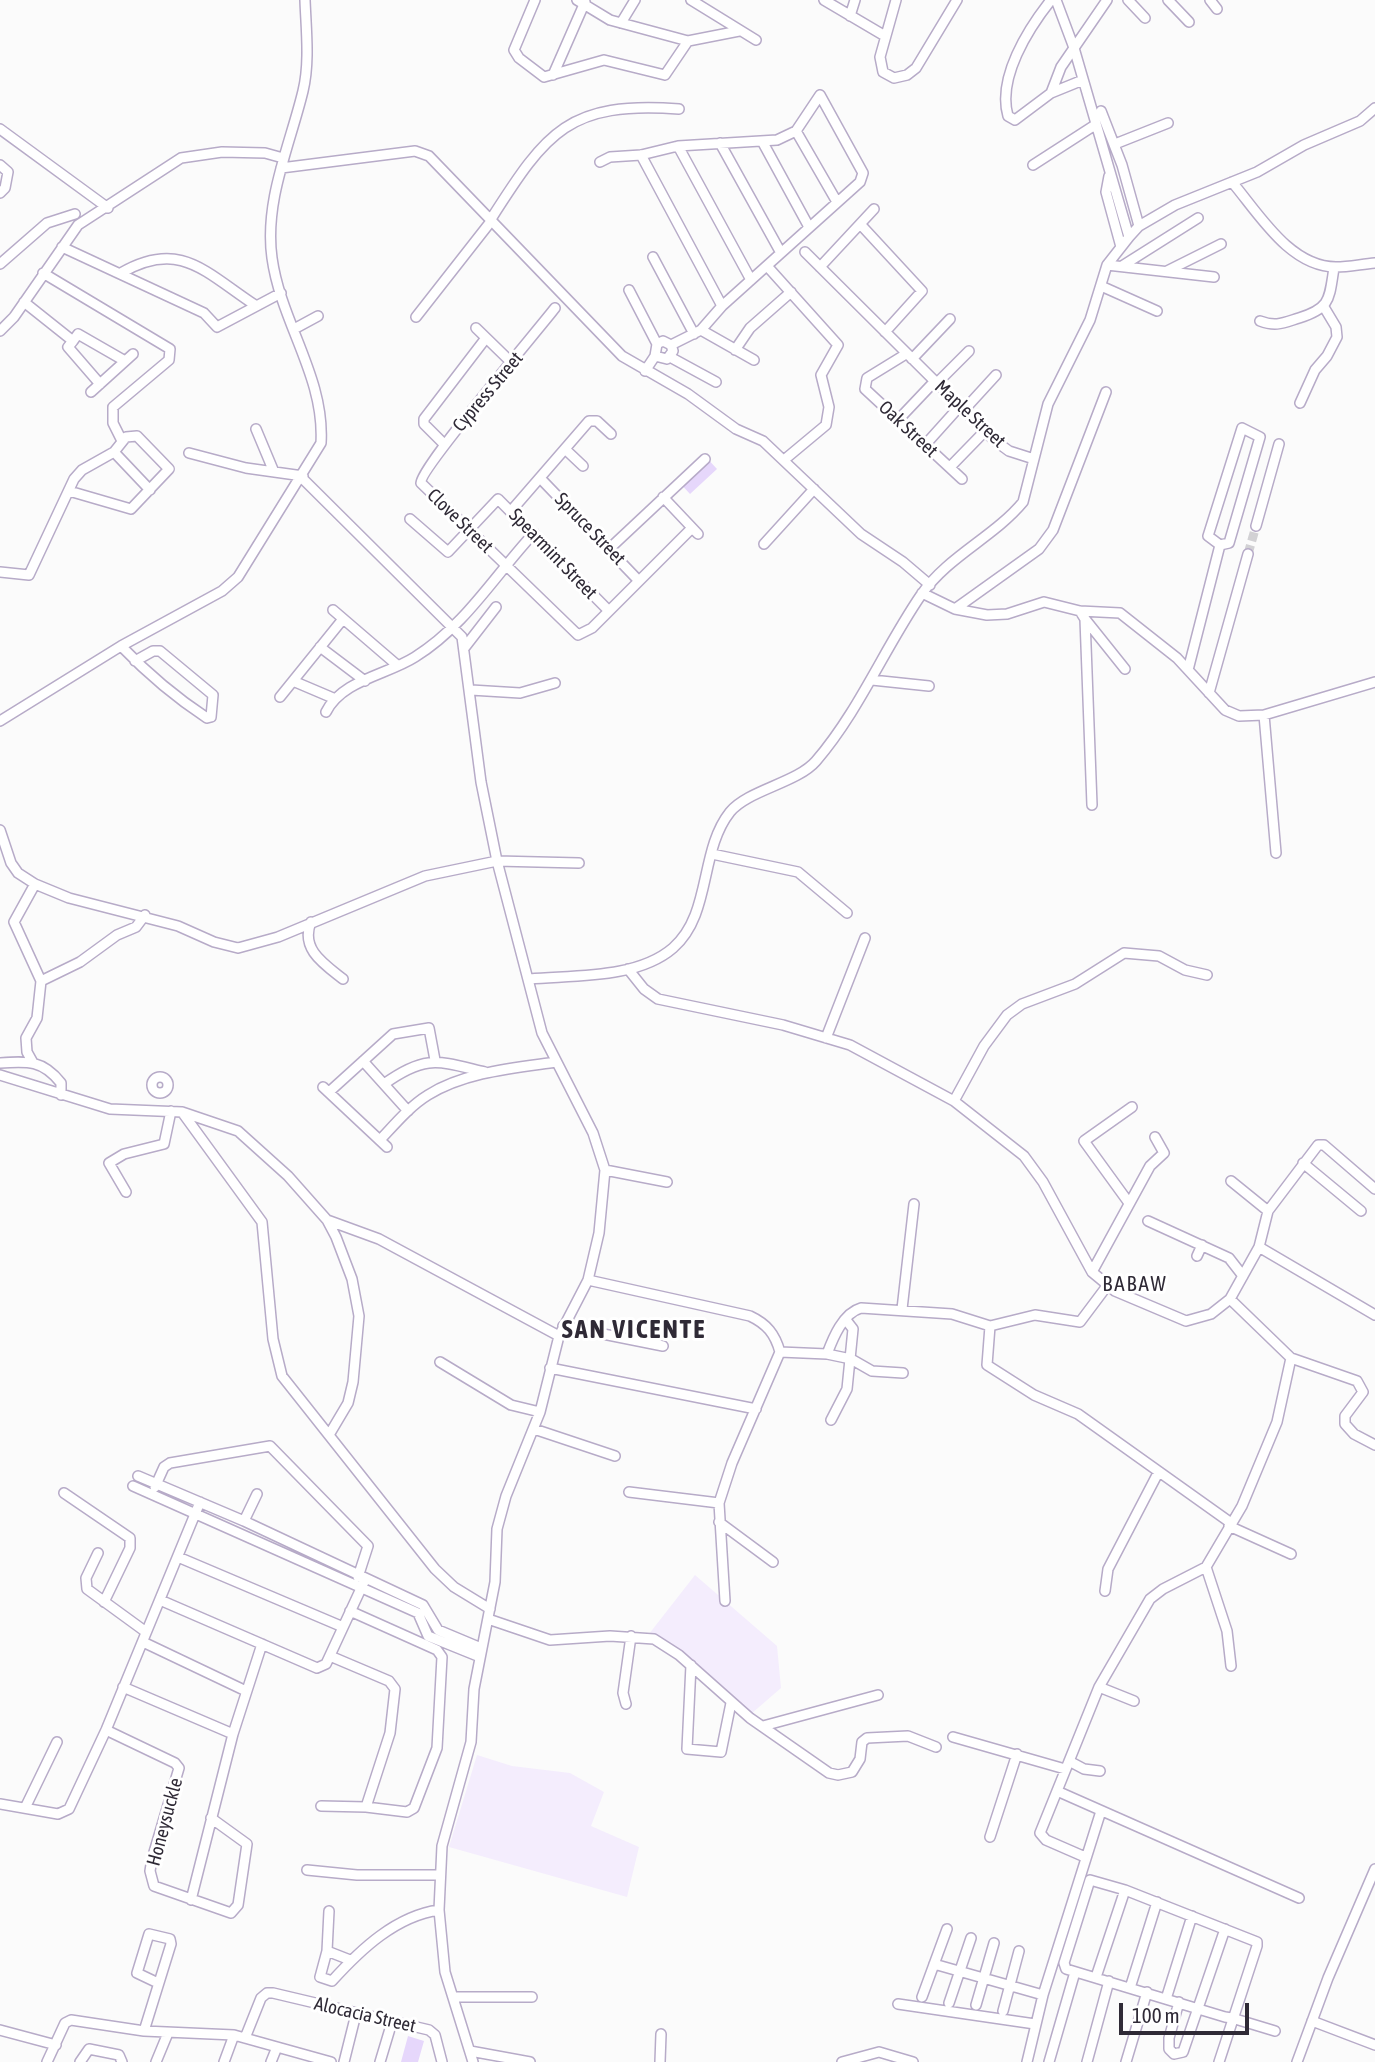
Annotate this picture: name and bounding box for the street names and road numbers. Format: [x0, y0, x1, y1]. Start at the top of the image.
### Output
street label: Cypress Street [448, 347, 528, 437]
street label: Maple Street [930, 376, 1010, 452]
street label: Oak Street [874, 396, 942, 462]
street label: Clove Street [422, 484, 498, 558]
street label: Spruce Street [550, 488, 630, 570]
street label: Spearmint Street [504, 504, 602, 604]
street label: Honeysuckle [142, 1775, 188, 1869]
street label: Alocacia Street [312, 1992, 418, 2038]

